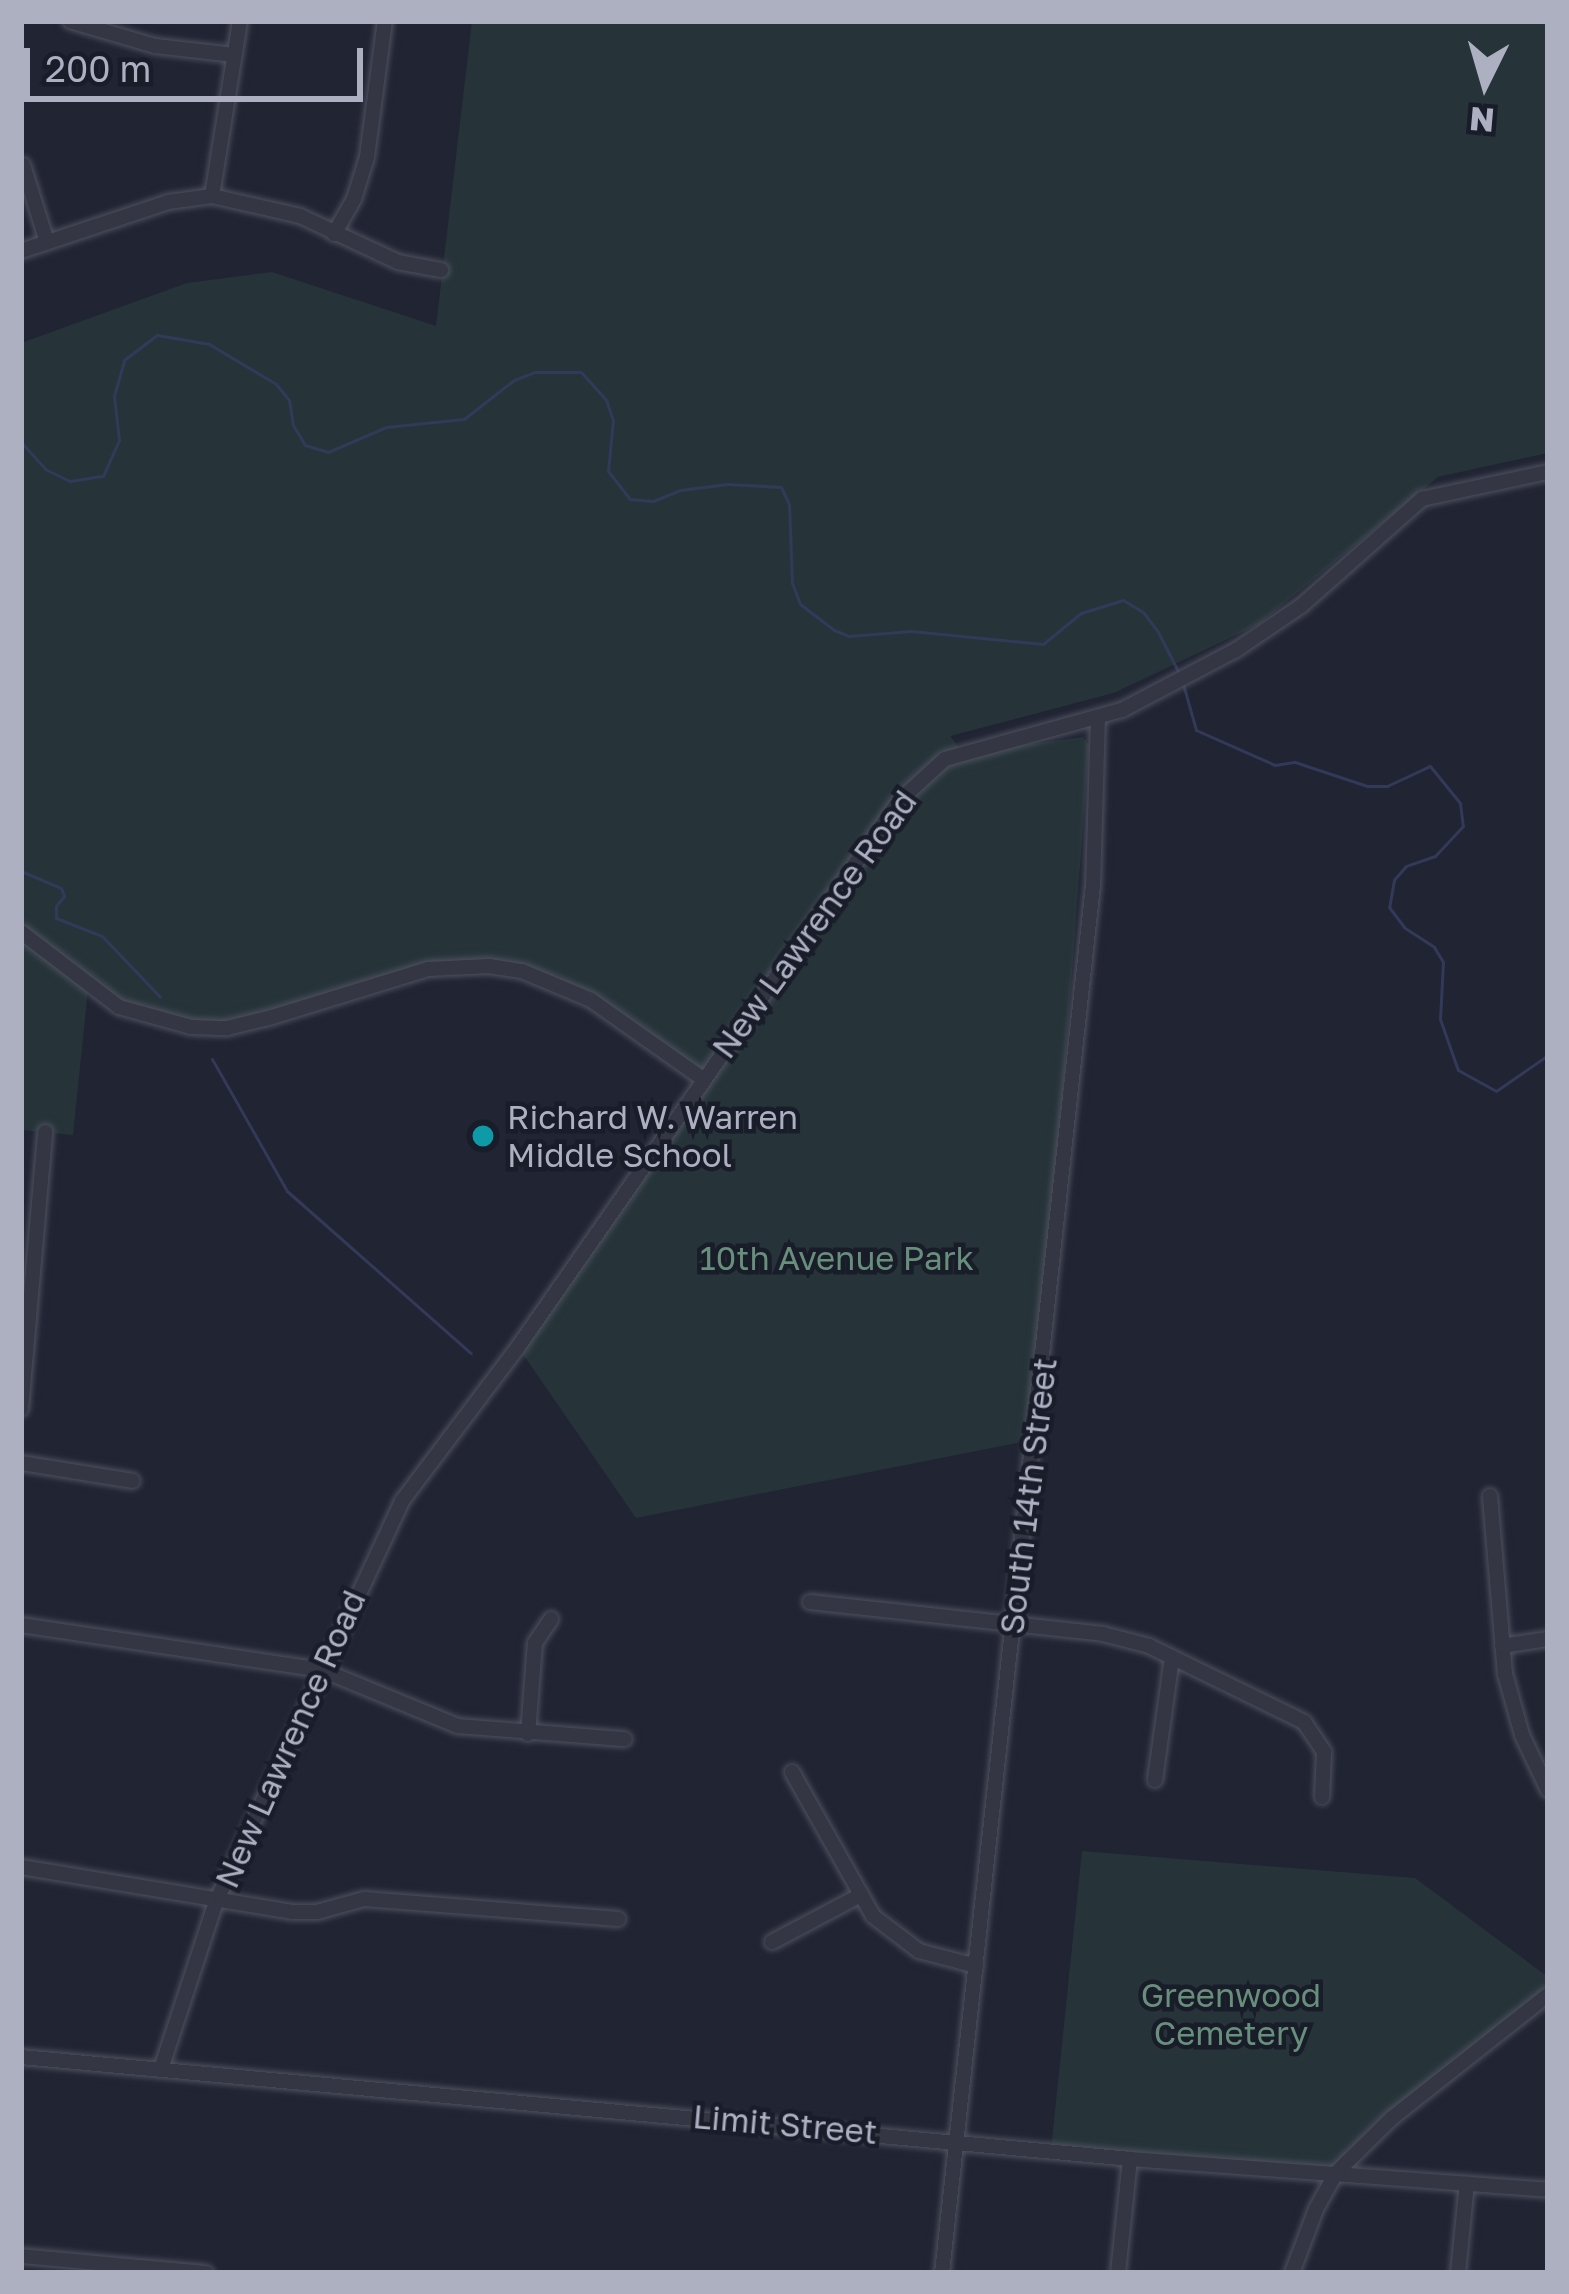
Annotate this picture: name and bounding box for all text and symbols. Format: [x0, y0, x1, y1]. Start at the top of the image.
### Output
scale bar [30, 24, 369, 98]
north arrow [1425, 24, 1545, 144]
text: 200 m [45, 47, 151, 90]
text: N [1468, 100, 1496, 141]
street label: New Lawrence Road [704, 782, 924, 1066]
place label: Richard W. Warren Middle School [507, 1097, 798, 1175]
marker: Richard W. Warren Middle School [470, 1123, 496, 1149]
park label: 10th Avenue Park [700, 1238, 974, 1278]
street label: South 14th Street [991, 1356, 1065, 1636]
street label: New Lawrence Road [207, 1584, 373, 1894]
park label: Greenwood Cemetery [1141, 1975, 1321, 2053]
street label: Limit Street [691, 2096, 879, 2152]

